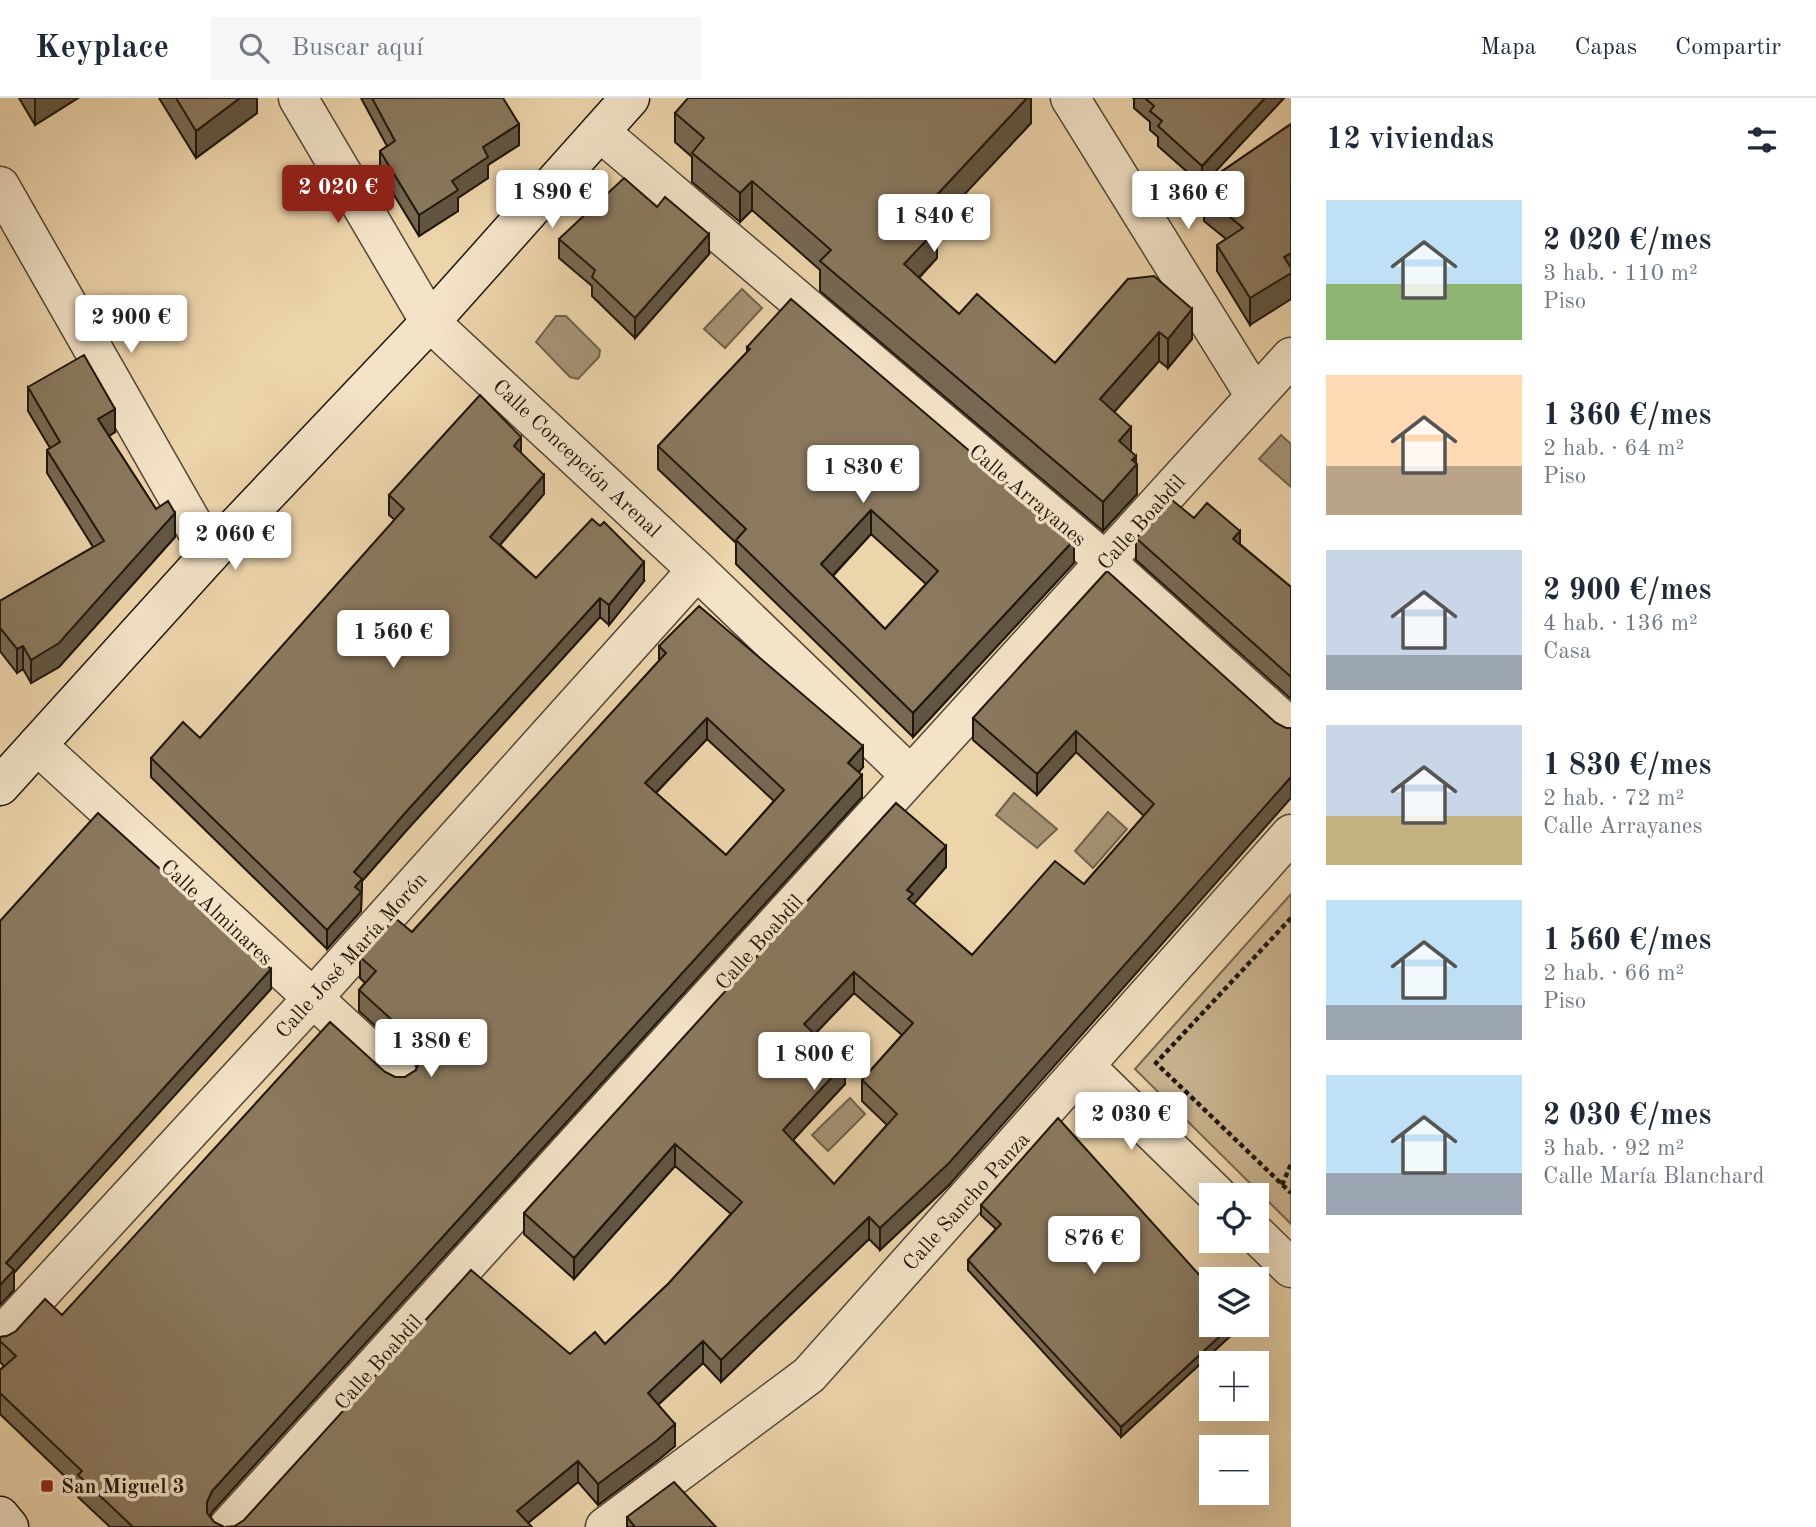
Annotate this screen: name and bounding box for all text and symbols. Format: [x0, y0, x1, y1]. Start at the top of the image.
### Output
search box [211, 17, 701, 80]
icon: search [235, 29, 273, 67]
text: Keyplace [35, 32, 169, 65]
text: Buscar aquí [291, 35, 423, 61]
text: Mapa [1480, 36, 1536, 60]
text: Capas [1574, 36, 1637, 60]
text: Compartir [1675, 36, 1781, 60]
icon: filters [1743, 121, 1781, 159]
text: 12 viviendas [1326, 125, 1494, 155]
pin: 2 020 € [273, 166, 403, 225]
pin: 1 890 € [487, 170, 617, 230]
pin: 1 360 € [1123, 172, 1253, 231]
text: 2 020 € [298, 176, 378, 199]
text: 1 890 € [512, 181, 592, 204]
text: 1 360 € [1148, 182, 1228, 205]
pin: 1 840 € [869, 194, 999, 254]
text: 1 840 € [894, 205, 974, 228]
text: 2 020 €/mes [1543, 226, 1711, 256]
icon: home [1382, 228, 1466, 312]
text: 3 hab. · 110 m² [1543, 262, 1698, 285]
text: Piso [1543, 290, 1586, 313]
pin: 2 900 € [66, 296, 196, 355]
text: 2 900 € [91, 306, 171, 329]
street label: Calle Concepción Arenal [488, 376, 664, 542]
text: 1 360 €/mes [1543, 401, 1711, 431]
icon: home [1382, 403, 1466, 487]
text: 2 hab. · 64 m² [1543, 437, 1684, 460]
street label: Calle Arrayanes [965, 441, 1090, 551]
pin: 1 830 € [798, 446, 928, 505]
text: 1 830 € [823, 456, 903, 479]
text: Piso [1543, 465, 1586, 488]
street label: Calle Boabdil [1094, 471, 1190, 574]
pin: 2 060 € [170, 512, 300, 572]
text: 2 060 € [195, 523, 275, 546]
text: 2 900 €/mes [1543, 576, 1711, 606]
icon: home [1382, 578, 1466, 662]
pin: 1 560 € [328, 610, 458, 670]
text: 4 hab. · 136 m² [1543, 612, 1698, 635]
text: 1 560 € [353, 621, 433, 644]
text: Casa [1543, 640, 1591, 663]
text: 1 830 €/mes [1543, 751, 1711, 781]
icon: home [1382, 753, 1466, 837]
text: 2 hab. · 72 m² [1543, 787, 1684, 810]
text: Calle Arrayanes [1543, 815, 1702, 838]
street label: Calle Alminares [156, 856, 276, 970]
street label: Calle José María Morón [273, 869, 432, 1043]
street label: Calle Boabdil [712, 891, 808, 994]
text: 1 560 €/mes [1543, 926, 1711, 956]
icon: home [1382, 928, 1466, 1012]
text: 2 hab. · 66 m² [1543, 962, 1684, 985]
text: Piso [1543, 990, 1586, 1013]
pin: 1 380 € [366, 1020, 496, 1079]
text: 1 380 € [391, 1030, 471, 1053]
pin: 1 800 € [749, 1032, 879, 1092]
text: 1 800 € [774, 1043, 854, 1066]
pin: 2 030 € [1066, 1093, 1196, 1152]
text: 2 030 €/mes [1543, 1101, 1711, 1131]
text: 2 030 € [1091, 1103, 1171, 1126]
icon: home [1382, 1103, 1466, 1187]
street label: Calle Sancho Panza [900, 1129, 1034, 1275]
text: 3 hab. · 92 m² [1543, 1137, 1684, 1160]
text: Calle María Blanchard [1543, 1165, 1765, 1188]
map controls [1199, 1183, 1269, 1505]
button: locate [1199, 1183, 1269, 1253]
pin: 876 € [1045, 1216, 1143, 1276]
text: 876 € [1064, 1227, 1124, 1250]
button: layers [1199, 1267, 1269, 1337]
street label: Calle Boabdil [331, 1311, 427, 1414]
button: + [1199, 1351, 1269, 1421]
button: − [1199, 1435, 1269, 1505]
place label: San Miguel 3 [61, 1477, 185, 1498]
marker: San Miguel 3 [39, 1478, 55, 1494]

